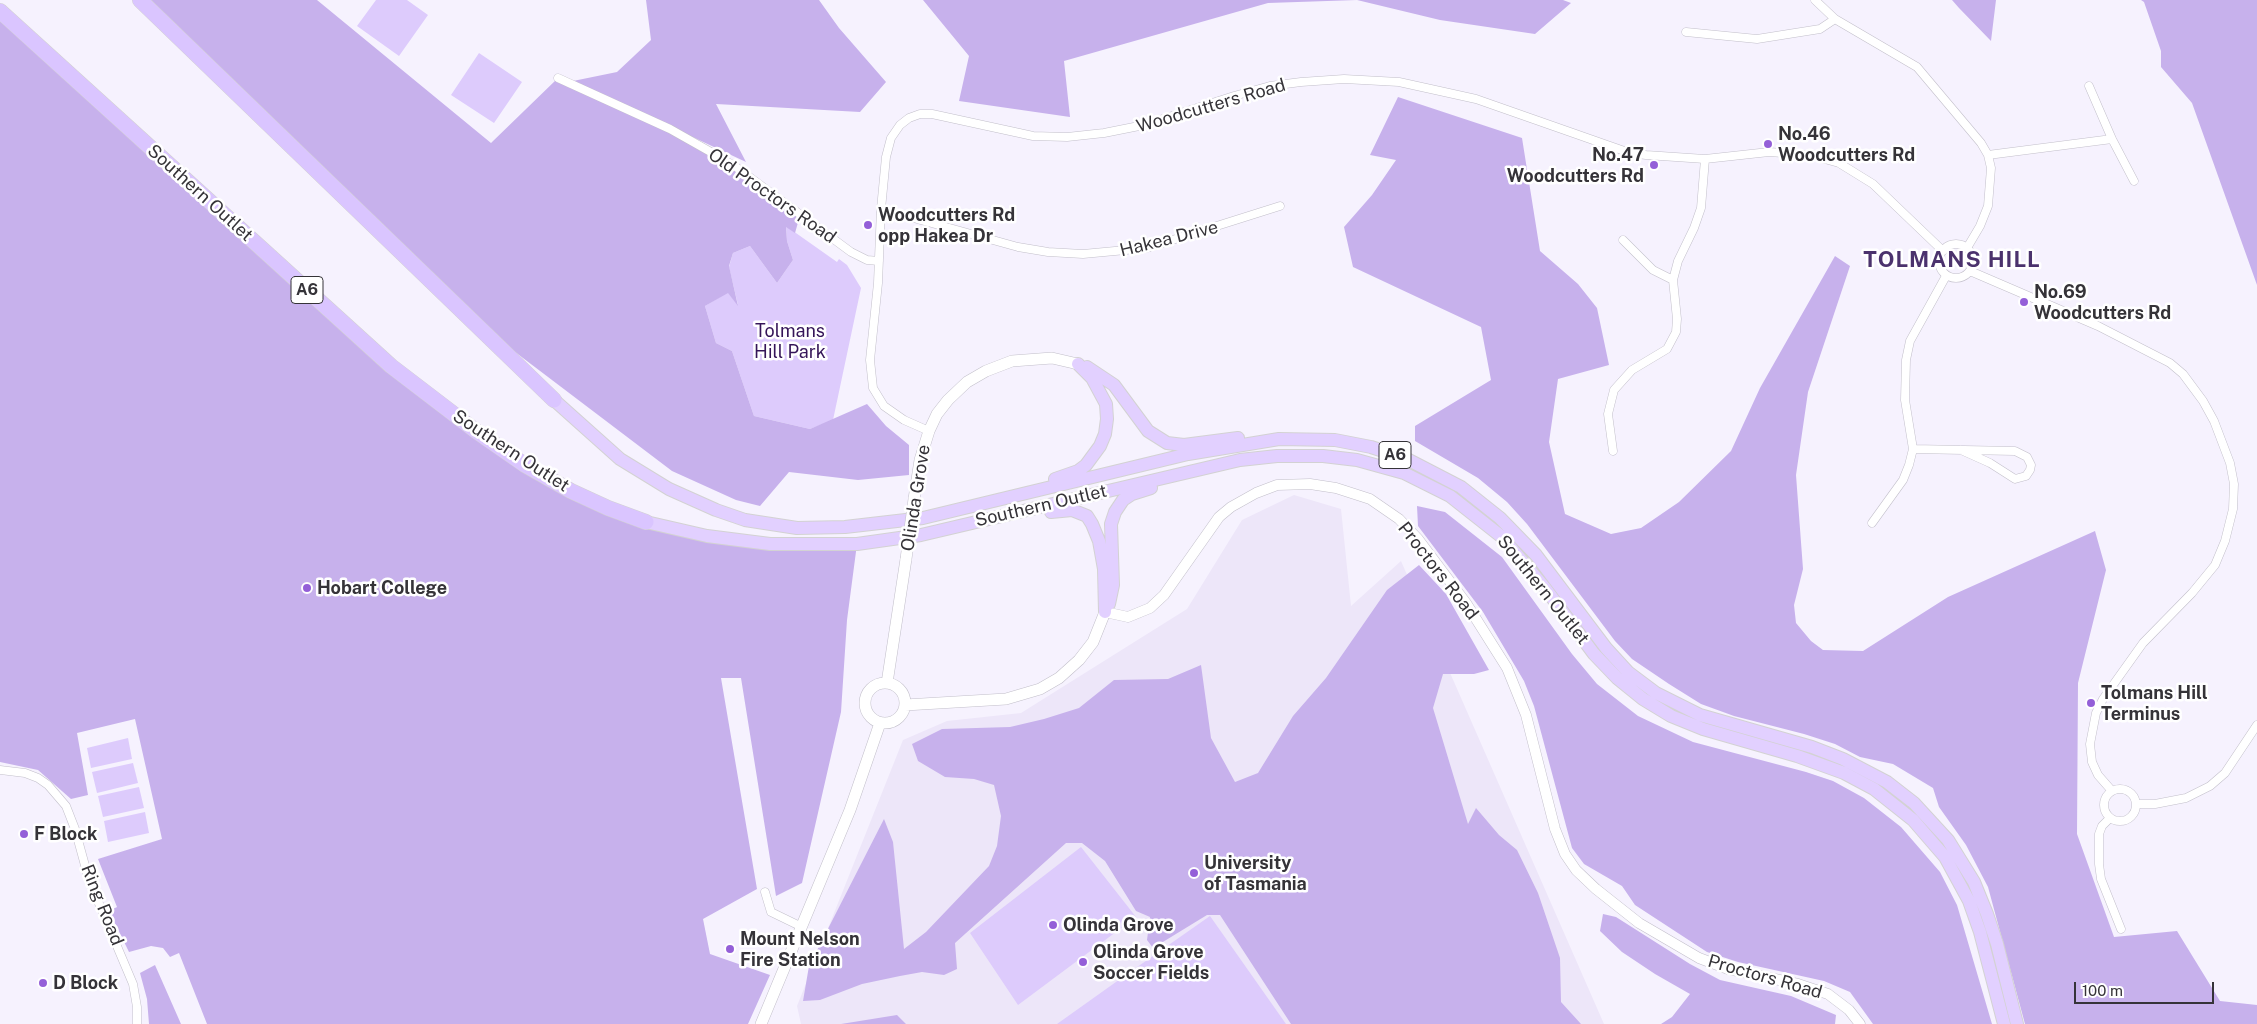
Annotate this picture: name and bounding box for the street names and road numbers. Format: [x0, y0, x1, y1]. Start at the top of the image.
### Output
street label: Woodcutters Road [1134, 74, 1288, 138]
street label: Southern Outlet [143, 140, 257, 246]
street label: Old Proctors Road [704, 144, 840, 248]
street label: Hakea Drive [1117, 216, 1221, 262]
road number: A6 [291, 276, 323, 304]
street label: Southern Outlet [449, 405, 573, 497]
road number: A6 [1379, 442, 1411, 468]
street label: Olinda Grove [897, 443, 935, 553]
street label: Southern Outlet [973, 480, 1109, 532]
street label: Proctors Road [1393, 518, 1483, 624]
street label: Southern Outlet [1492, 531, 1594, 649]
street label: Ring Road [76, 861, 128, 949]
street label: Proctors Road [1705, 950, 1825, 1004]

